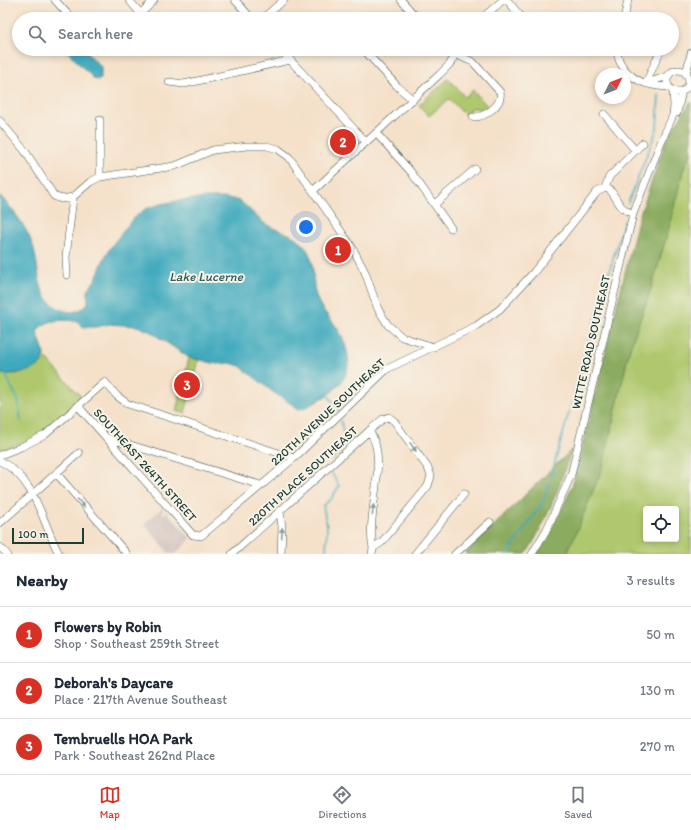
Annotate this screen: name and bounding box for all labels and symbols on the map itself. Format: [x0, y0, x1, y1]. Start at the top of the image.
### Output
north arrow [595, 68, 631, 104]
pin: 2 [330, 127, 356, 157]
your location [296, 217, 316, 237]
pin: 1 [325, 235, 351, 265]
water label: Lake Lucerne [169, 269, 244, 284]
street label: WITTE ROAD SOUTHEAST [569, 273, 613, 411]
street label: 220TH AVENUE SOUTHEAST [268, 355, 388, 469]
pin: 3 [174, 370, 200, 400]
street label: SOUTHEAST 264TH STREET [90, 406, 200, 525]
street label: 220TH PLACE SOUTHEAST [246, 423, 361, 529]
one-way arrow [409, 442, 417, 452]
one-way arrow [77, 497, 86, 508]
one-way arrow [370, 504, 376, 516]
scale bar [12, 526, 84, 545]
one-way arrow [278, 527, 285, 539]

